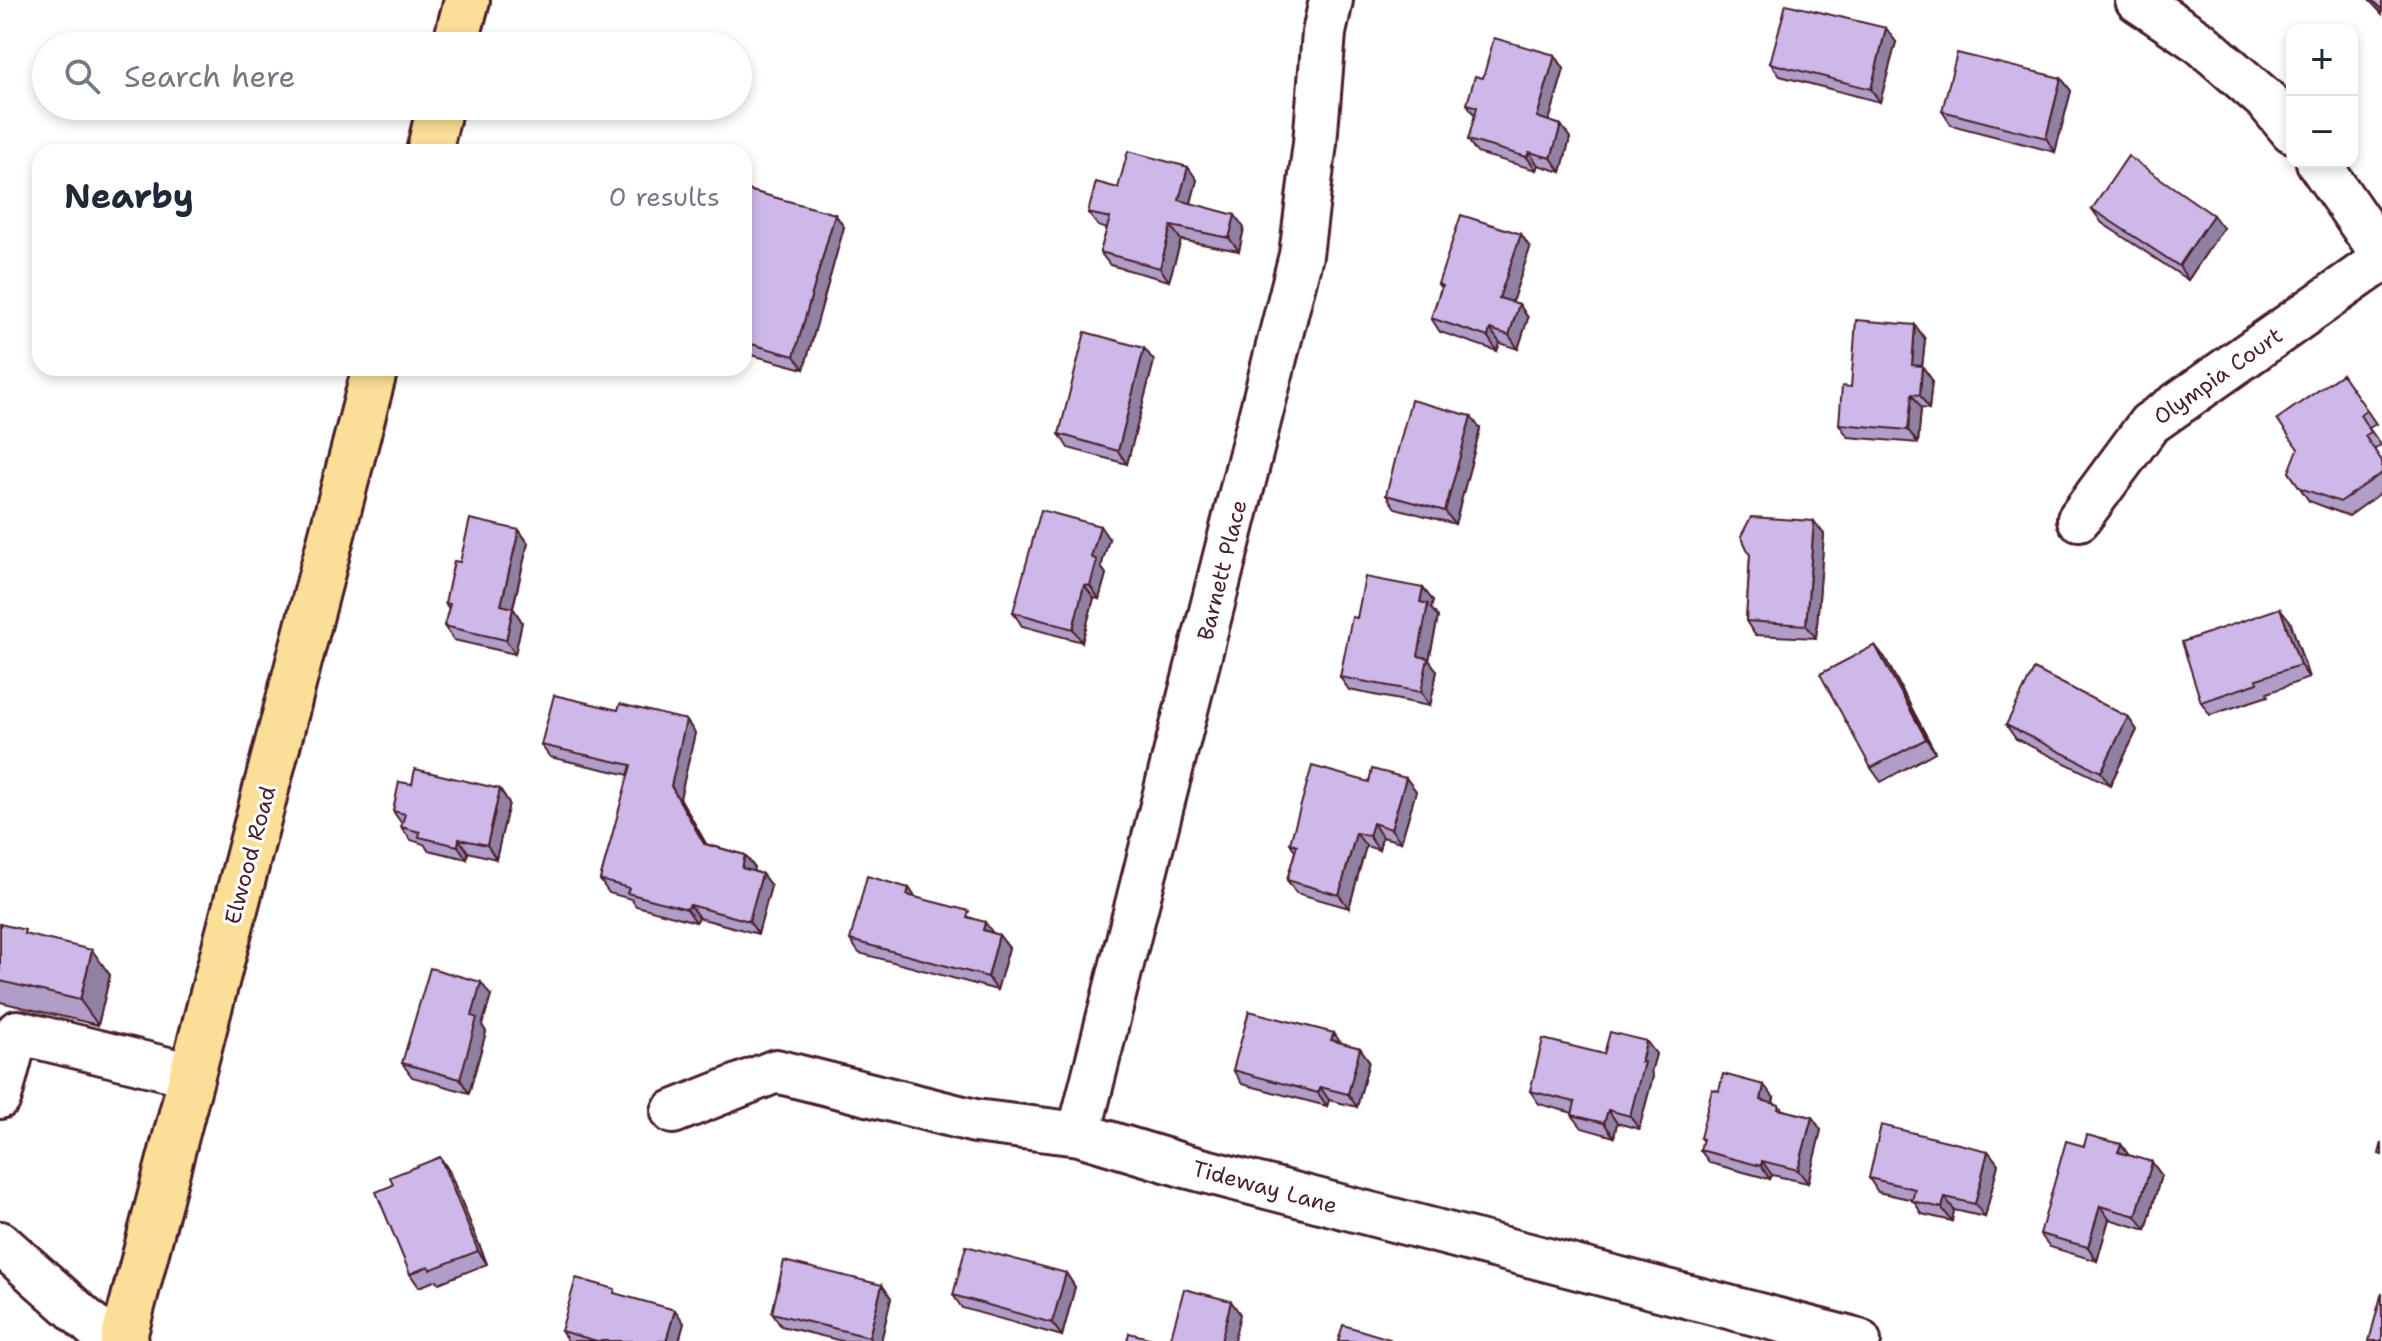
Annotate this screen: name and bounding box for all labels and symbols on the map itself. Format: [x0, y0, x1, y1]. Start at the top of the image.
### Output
street label: Olympia Court [2148, 321, 2288, 431]
street label: Barnett Place [1191, 497, 1253, 643]
street label: Elwood Road [218, 783, 282, 927]
street label: Tideway Lane [1189, 1154, 1341, 1220]

